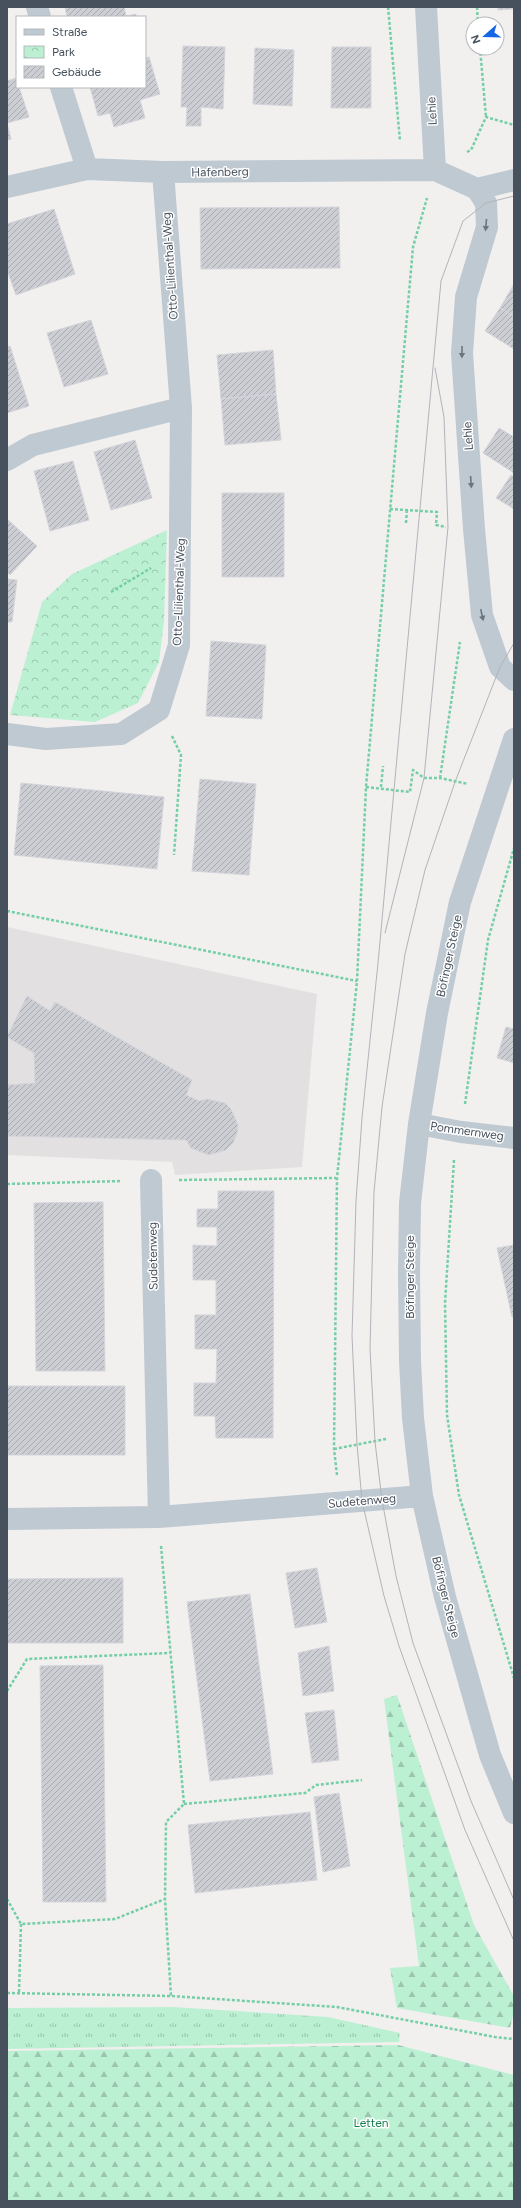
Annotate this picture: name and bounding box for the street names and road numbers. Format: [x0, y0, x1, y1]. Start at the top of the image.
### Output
street label: Lehle [424, 96, 440, 126]
street label: Hafenberg [191, 164, 249, 180]
street label: Otto-Lilienthal-Weg [159, 212, 181, 320]
street label: Lehle [460, 421, 476, 451]
street label: Otto-Lilienthal-Weg [170, 538, 188, 646]
street label: Böfinger Steige [433, 913, 465, 998]
street label: Pommernweg [429, 1119, 505, 1143]
street label: Sudetenweg [145, 1222, 161, 1290]
street label: Böfinger Steige [403, 1235, 417, 1319]
street label: Sudetenweg [327, 1491, 397, 1511]
street label: Böfinger Steige [429, 1555, 463, 1640]

